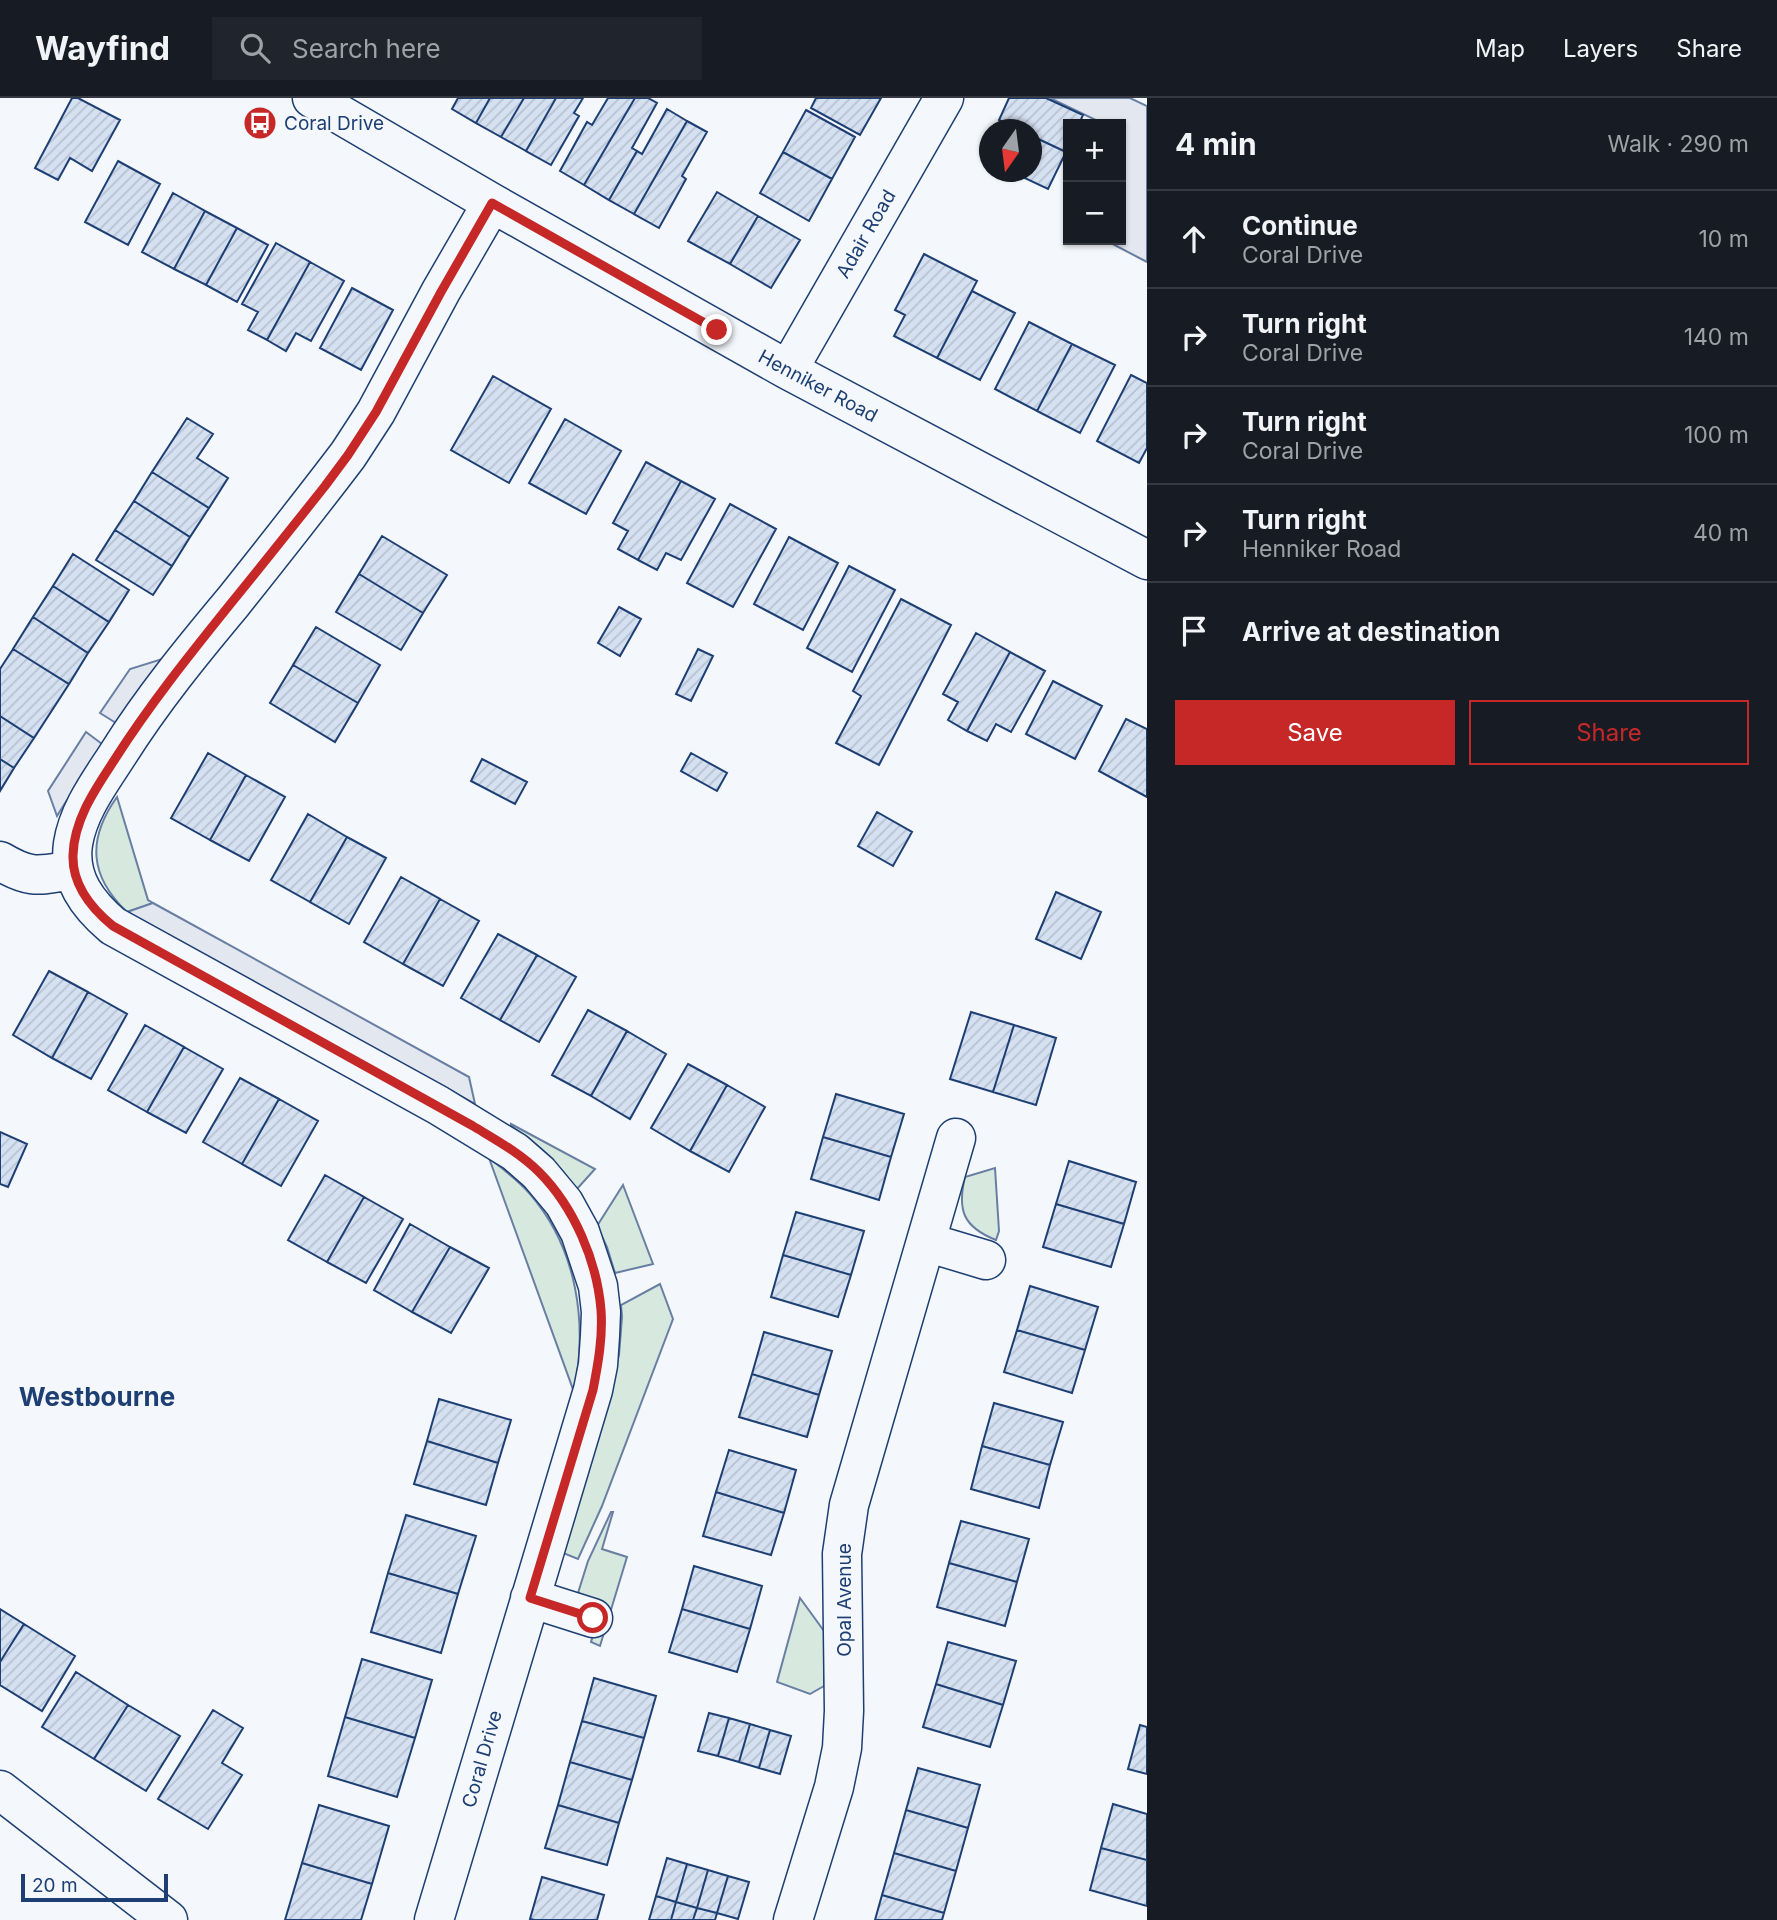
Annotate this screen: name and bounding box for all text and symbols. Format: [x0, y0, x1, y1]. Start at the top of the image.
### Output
search box [212, 17, 702, 80]
text: Wayfind [35, 28, 170, 68]
icon: search [236, 29, 274, 67]
text: Search here [292, 33, 441, 64]
text: Map [1475, 34, 1525, 63]
text: Layers [1563, 34, 1638, 63]
text: Share [1676, 34, 1742, 63]
bus stop icon: Coral Drive [241, 104, 279, 142]
place label: Coral Drive [284, 112, 384, 135]
north arrow [979, 119, 1042, 182]
map controls [1063, 119, 1126, 245]
button: + [1063, 119, 1126, 182]
text: 4 min [1175, 126, 1257, 162]
text: Walk · 290 m [1607, 130, 1749, 158]
button: − [1063, 182, 1126, 245]
street label: Adair Road [831, 186, 901, 282]
text: Continue [1242, 210, 1358, 241]
icon: ahead [1175, 220, 1213, 258]
text: 10 m [1699, 225, 1749, 253]
text: Coral Drive [1242, 241, 1363, 269]
text: Turn right [1242, 308, 1367, 339]
route end [701, 314, 732, 345]
icon: right [1175, 318, 1213, 356]
text: 140 m [1684, 323, 1749, 351]
text: Coral Drive [1242, 339, 1363, 367]
street label: Henniker Road [754, 345, 882, 427]
text: Turn right [1242, 406, 1367, 437]
icon: right [1175, 416, 1213, 454]
text: 100 m [1684, 421, 1749, 449]
text: Coral Drive [1242, 437, 1363, 465]
text: Turn right [1242, 504, 1367, 535]
icon: right [1175, 514, 1213, 552]
text: 40 m [1693, 519, 1749, 547]
text: Henniker Road [1242, 535, 1401, 563]
icon: arrive [1175, 612, 1213, 650]
text: Arrive at destination [1242, 616, 1501, 647]
button: Save [1175, 700, 1455, 765]
button: Share [1469, 700, 1749, 765]
district label: Westbourne [19, 1381, 175, 1412]
street label: Opal Avenue [833, 1543, 856, 1657]
route start [577, 1602, 608, 1633]
street label: Coral Drive [457, 1708, 507, 1810]
scale bar [21, 1871, 168, 1903]
text: 20 m [32, 1874, 78, 1897]

